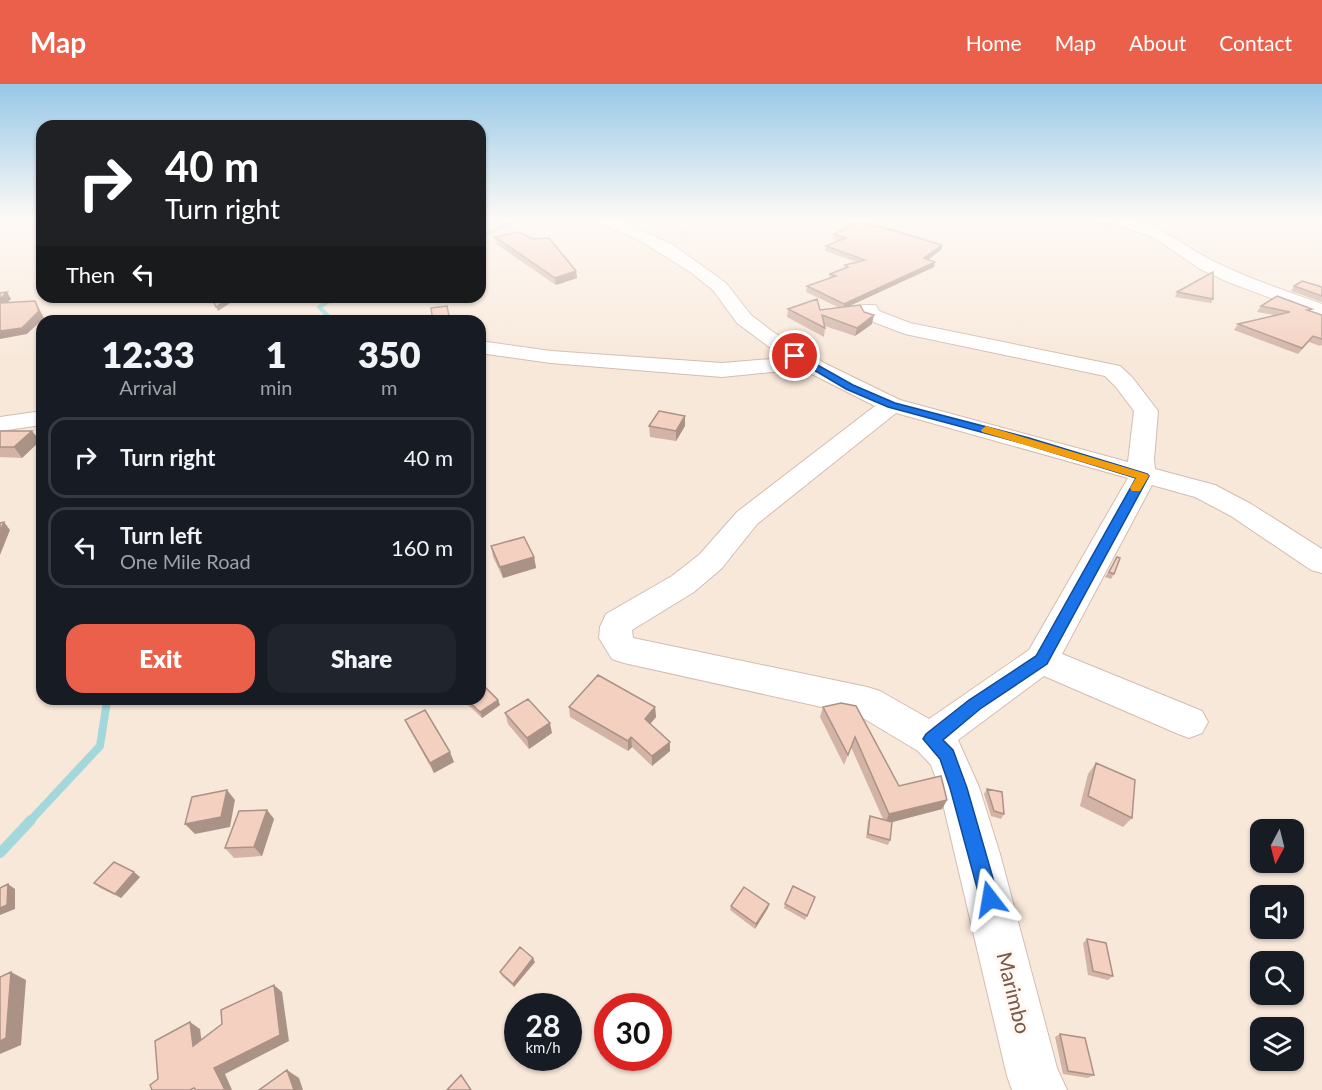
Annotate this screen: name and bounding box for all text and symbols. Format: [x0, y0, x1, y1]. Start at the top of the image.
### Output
text: Map [30, 25, 86, 59]
text: Home [966, 30, 1022, 55]
text: Map [1055, 30, 1096, 55]
text: About [1129, 30, 1186, 55]
text: Contact [1219, 30, 1292, 55]
text: 40 m [165, 141, 259, 191]
icon: right [66, 144, 144, 222]
text: Turn right [165, 192, 280, 225]
icon: left [127, 258, 160, 291]
text: Then [66, 261, 115, 288]
pin [769, 330, 820, 381]
text: 12:33 [101, 332, 195, 376]
text: 1 [266, 332, 287, 376]
text: 350 [358, 332, 421, 376]
icon: arrive [778, 339, 811, 372]
text: Arrival [119, 375, 177, 399]
text: min [260, 375, 292, 399]
text: m [381, 375, 397, 399]
icon: right [69, 441, 102, 474]
text: Turn right [120, 444, 215, 471]
text: 40 m [404, 444, 453, 471]
text: Turn left [120, 522, 202, 549]
icon: left [69, 531, 102, 564]
text: 160 m [391, 534, 453, 561]
text: One Mile Road [120, 549, 251, 573]
button: Exit [66, 624, 255, 693]
button: Share [267, 624, 456, 693]
north arrow [1250, 819, 1304, 873]
map controls [1250, 819, 1304, 1071]
position arrow [958, 867, 1022, 931]
button: sound [1250, 885, 1304, 939]
street label: Marimbo [992, 949, 1037, 1036]
button: search [1250, 951, 1304, 1005]
speed limit sign: 30 [594, 993, 672, 1071]
text: 28 [526, 1007, 560, 1043]
button: layers [1250, 1017, 1304, 1071]
text: km/h [525, 1038, 561, 1056]

